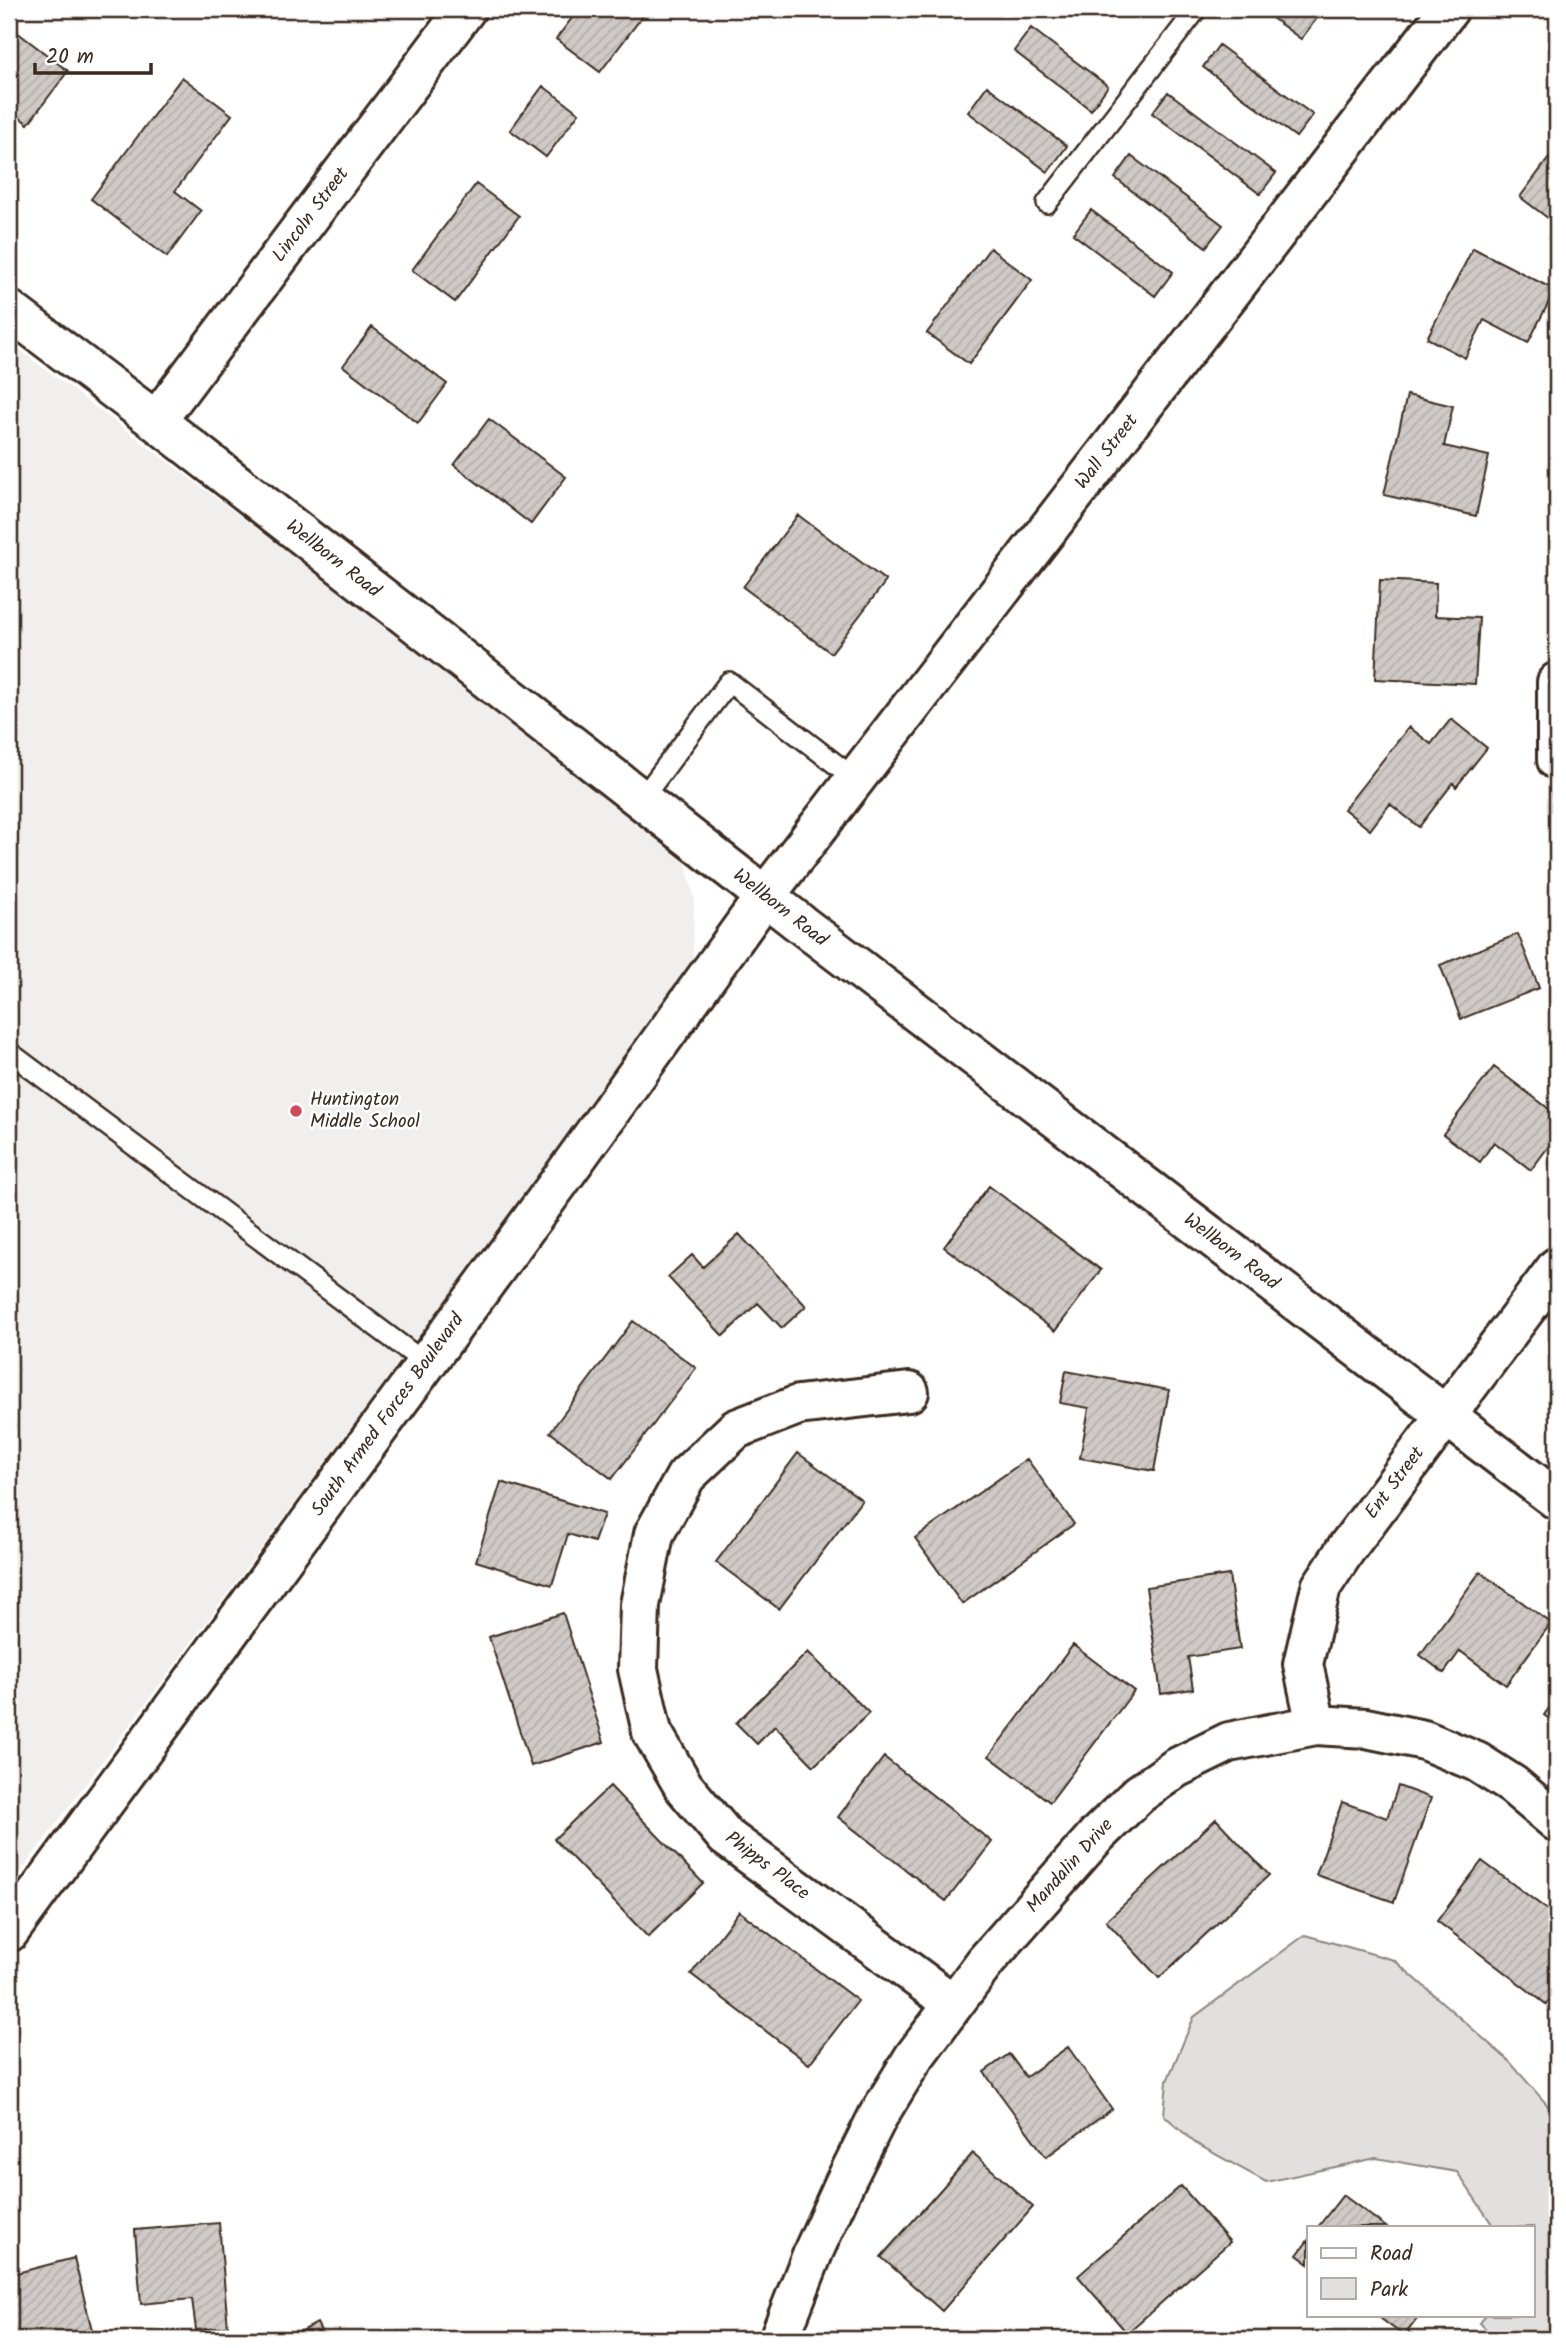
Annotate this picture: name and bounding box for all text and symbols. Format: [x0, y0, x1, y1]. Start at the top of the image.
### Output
scale bar [35, 32, 150, 76]
text: 20 m [46, 41, 94, 74]
street label: Lincoln Street [265, 160, 357, 269]
street label: Wall Street [1068, 407, 1147, 496]
street label: Wellborn Road [279, 512, 387, 606]
street label: Wellborn Road [726, 861, 834, 955]
place label: Huntington Middle School [310, 1085, 420, 1137]
marker: Huntington Middle School [288, 1103, 304, 1119]
street label: Wellborn Road [1177, 1206, 1286, 1298]
street label: South Armed Forces Boulevard [304, 1307, 472, 1523]
street label: Ent Street [1358, 1440, 1433, 1526]
street label: Mandalin Drive [1019, 1811, 1121, 1920]
street label: Phipps Place [718, 1824, 816, 1908]
legend [1307, 2226, 1534, 2316]
text: Road [1370, 2238, 1413, 2271]
text: Park [1370, 2274, 1408, 2307]

